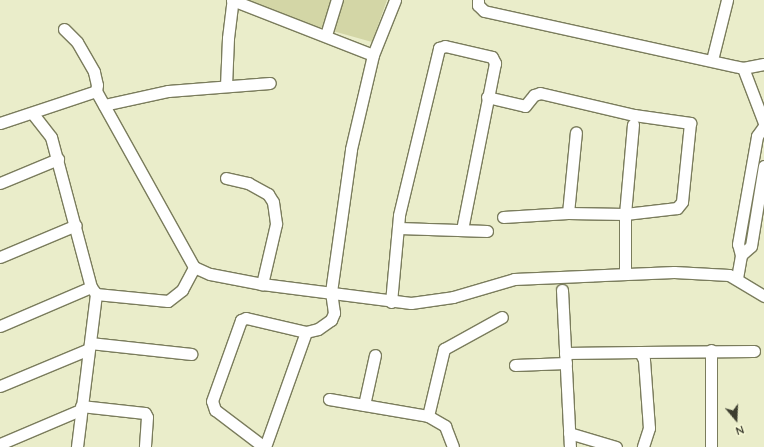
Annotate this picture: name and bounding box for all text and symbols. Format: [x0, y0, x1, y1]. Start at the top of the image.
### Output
north arrow [716, 399, 756, 439]
text: N [734, 422, 746, 438]

